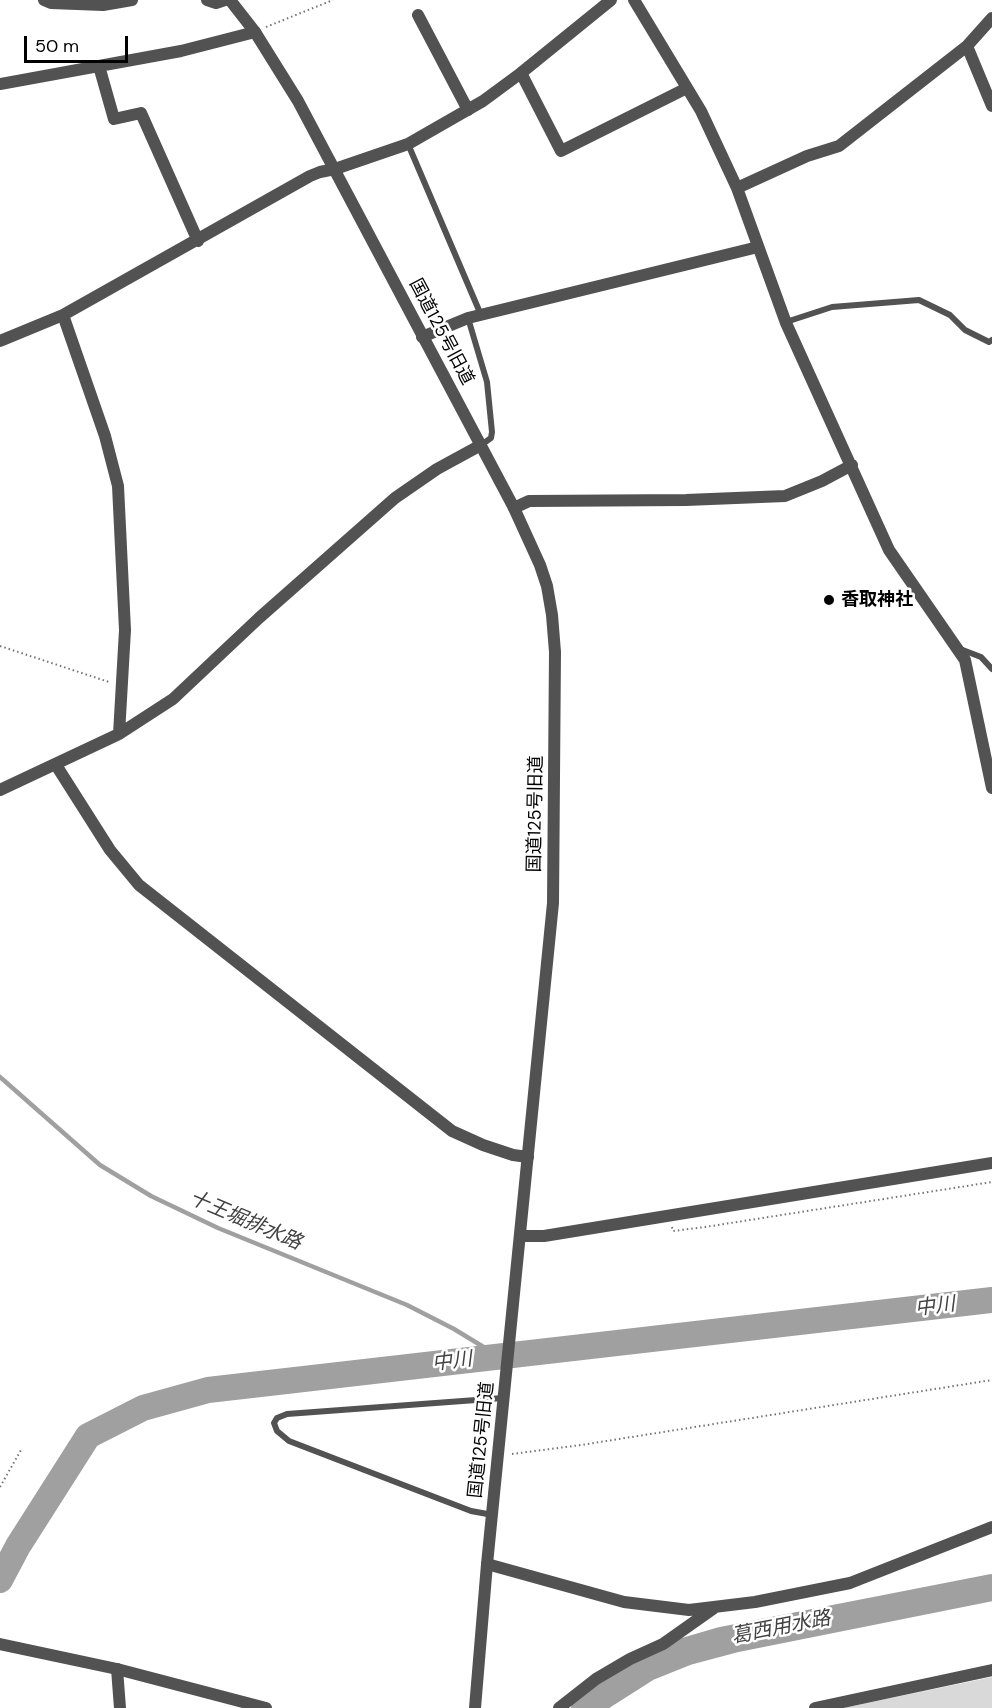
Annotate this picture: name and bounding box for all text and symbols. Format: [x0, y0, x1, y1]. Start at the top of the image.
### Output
scale bar [27, 24, 130, 62]
text: 50 m [35, 34, 79, 58]
street label: 国道125号旧道 [404, 275, 478, 389]
place label: 香取神社 [841, 589, 913, 611]
marker: 香取神社 [822, 593, 836, 607]
street label: 国道125号旧道 [524, 755, 548, 873]
water label: 十王堀排水路 [185, 1187, 305, 1255]
water label: 中川 [914, 1293, 956, 1321]
water label: 中川 [431, 1348, 473, 1376]
street label: 国道125号旧道 [465, 1381, 499, 1499]
water label: 葛西用水路 [730, 1607, 832, 1649]

